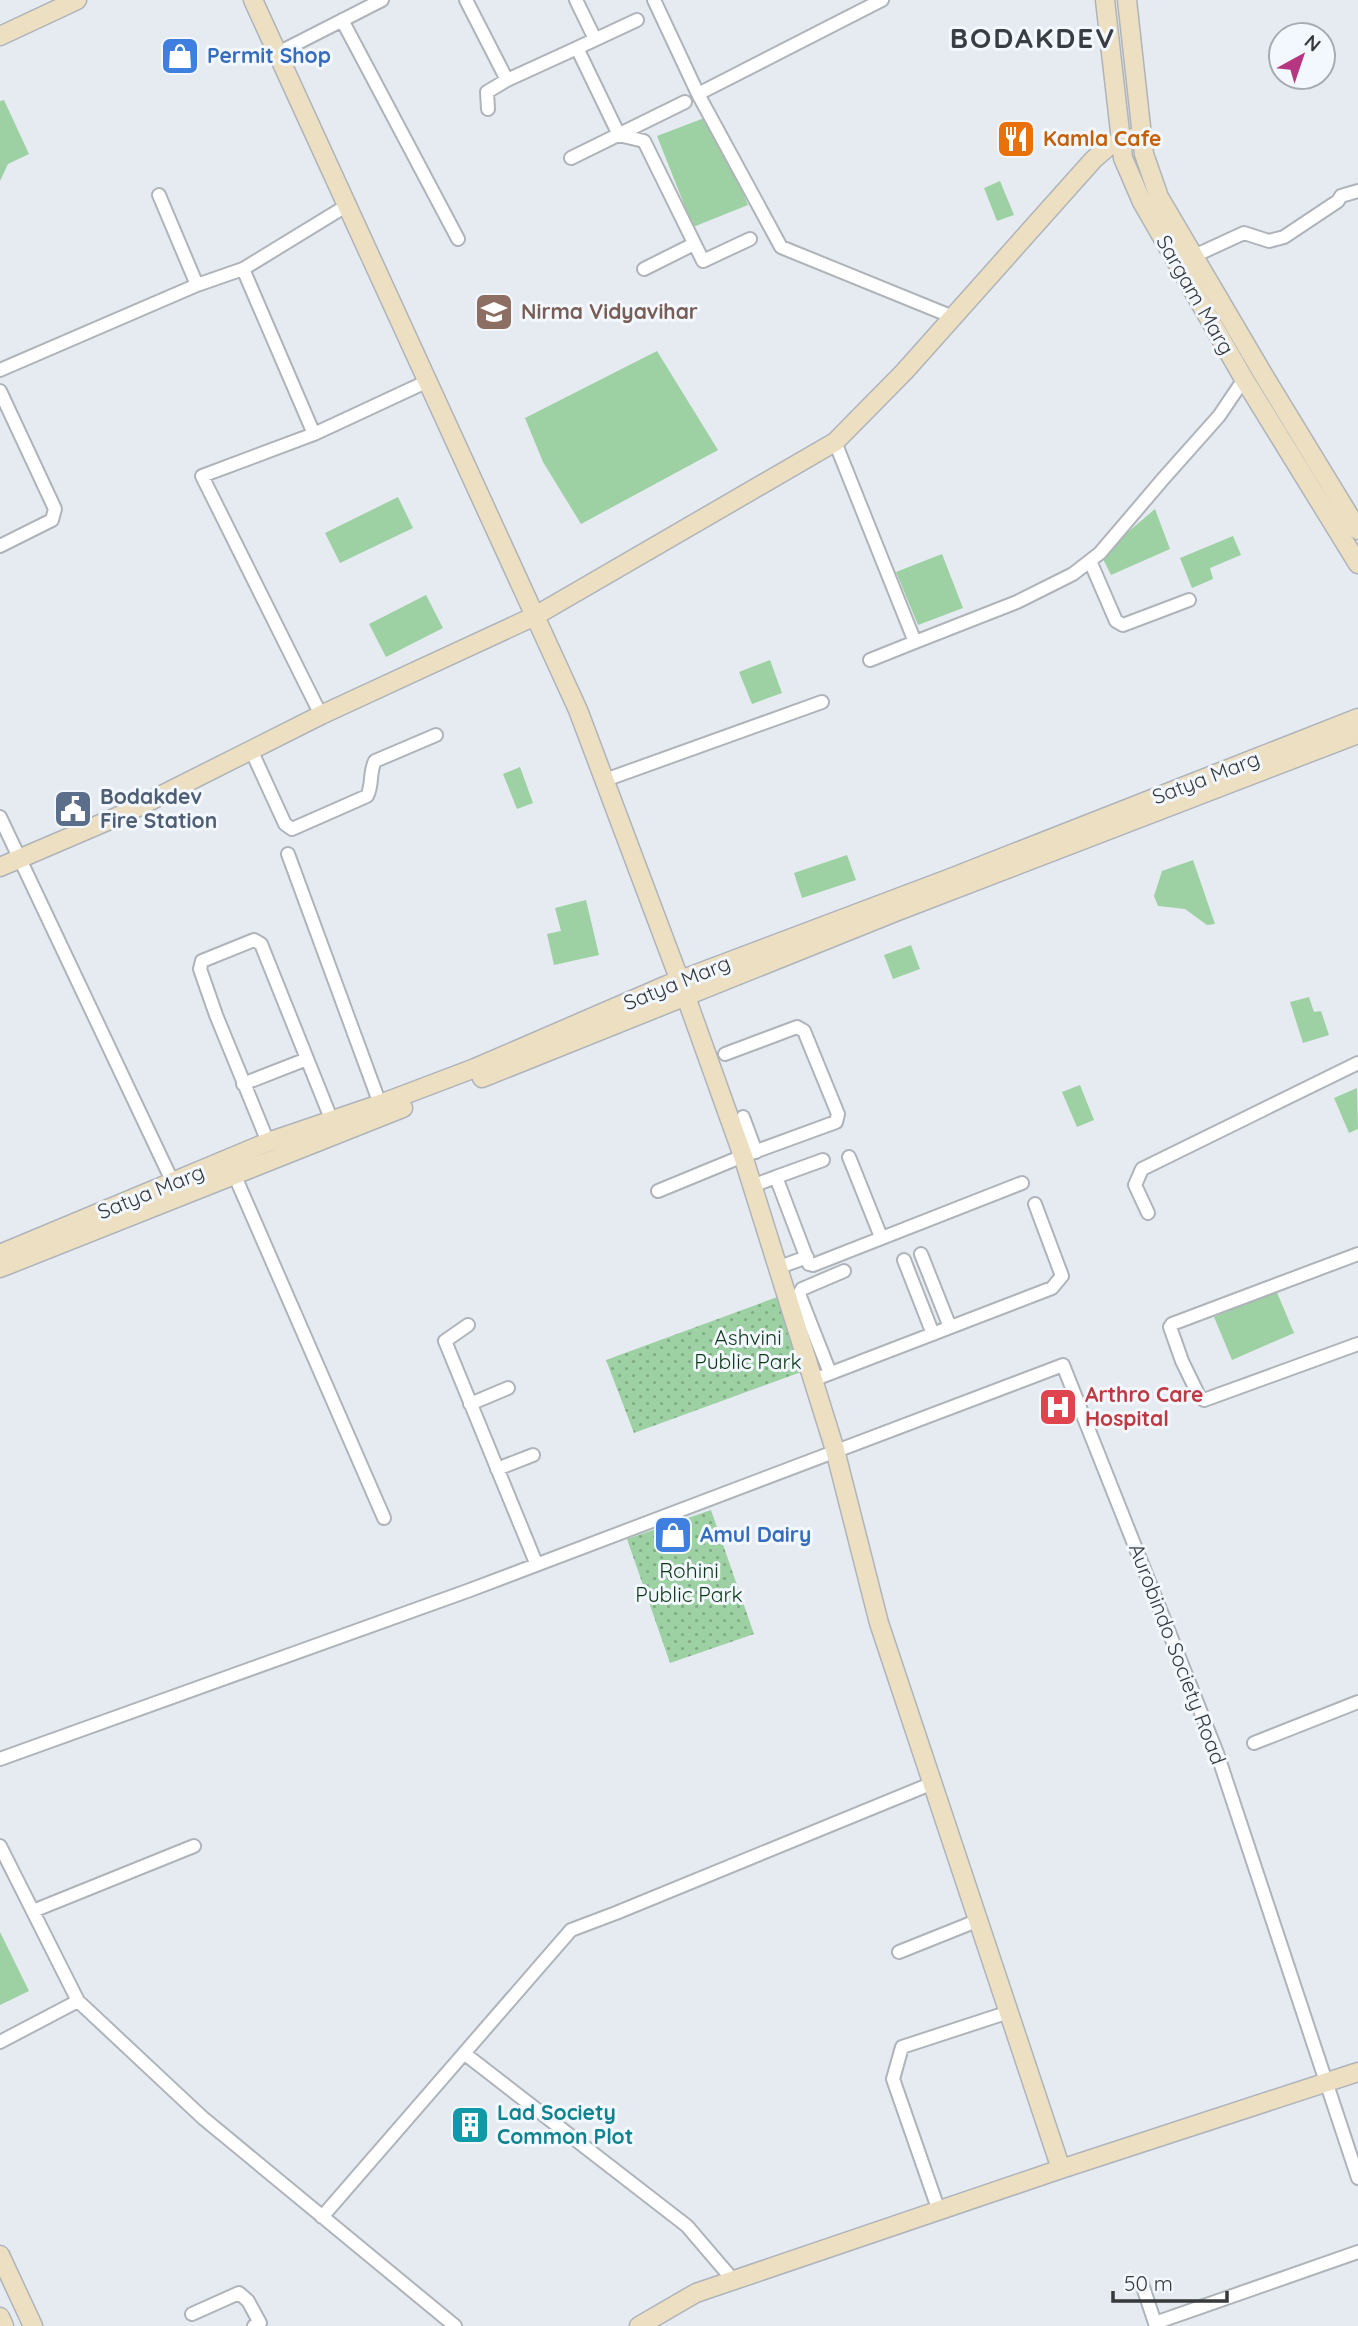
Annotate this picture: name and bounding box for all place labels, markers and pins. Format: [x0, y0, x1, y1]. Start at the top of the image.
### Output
shop icon: Permit Shop [159, 35, 201, 77]
place label: Permit Shop [207, 42, 331, 68]
restaurant icon: Kamla Cafe [995, 118, 1037, 160]
place label: Kamla Cafe [1043, 125, 1161, 151]
school or university icon: Nirma Vidyavihar [473, 291, 515, 333]
place label: Nirma Vidyavihar [521, 298, 698, 324]
place label: Bodakdev Fire Station [100, 783, 217, 833]
public building icon: Bodakdev Fire Station [52, 788, 94, 830]
place label: Arthro Care Hospital [1085, 1381, 1203, 1431]
hospital icon: Arthro Care Hospital [1037, 1386, 1079, 1428]
shop icon: Amul Dairy [652, 1514, 694, 1556]
place label: Amul Dairy [700, 1521, 811, 1547]
place label: Lad Society Common Plot [497, 2099, 633, 2149]
building icon: Lad Society Common Plot [449, 2104, 491, 2146]

